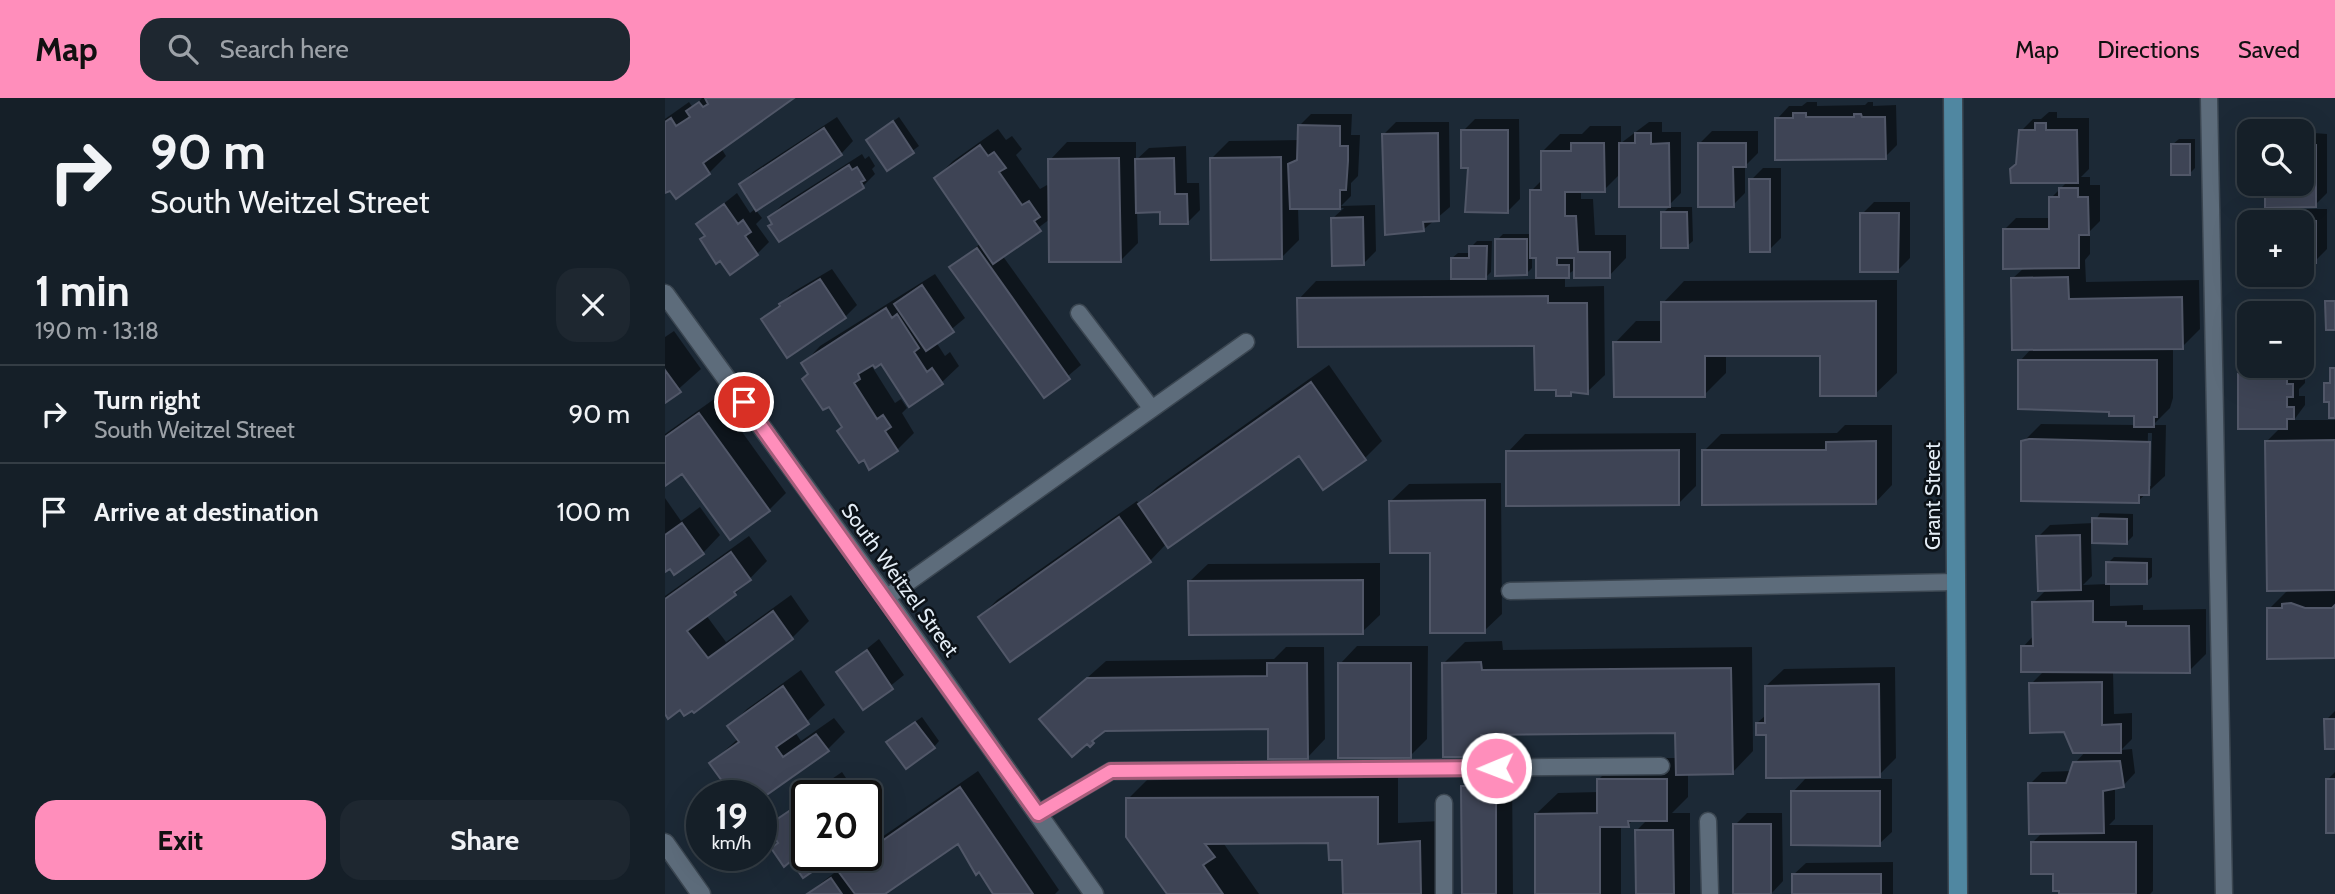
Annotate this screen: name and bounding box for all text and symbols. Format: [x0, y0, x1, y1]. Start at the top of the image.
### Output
search box [140, 18, 630, 81]
text: Map [35, 29, 98, 69]
icon: search [164, 30, 202, 68]
text: Search here [220, 33, 349, 65]
text: Map [2015, 35, 2059, 64]
text: Directions [2097, 35, 2200, 64]
text: Saved [2238, 35, 2300, 64]
map controls [2237, 119, 2314, 378]
button: search [2237, 119, 2314, 196]
text: 90 m [150, 122, 266, 181]
icon: right [35, 126, 126, 217]
text: South Weitzel Street [150, 182, 429, 221]
button: + [2237, 210, 2314, 287]
text: 1 min [35, 265, 130, 317]
button: close [556, 268, 630, 342]
button: − [2237, 301, 2314, 378]
text: 190 m · 13:18 [35, 317, 159, 345]
pin [714, 372, 774, 432]
icon: arrive [725, 383, 763, 421]
text: Turn right [94, 384, 200, 416]
icon: right [35, 395, 73, 433]
text: 90 m [568, 398, 630, 430]
text: South Weitzel Street [94, 416, 295, 444]
street label: Grant Street [1920, 442, 1945, 550]
icon: arrive [35, 493, 73, 531]
text: Arrive at destination [94, 496, 319, 528]
text: 100 m [557, 496, 630, 528]
street label: South Weitzel Street [836, 498, 964, 661]
position arrow [1459, 731, 1533, 805]
speed limit sign: 20 [791, 780, 882, 871]
text: 19 [715, 795, 748, 838]
button: Exit [35, 800, 326, 880]
button: Share [340, 800, 630, 880]
text: km/h [712, 832, 751, 854]

